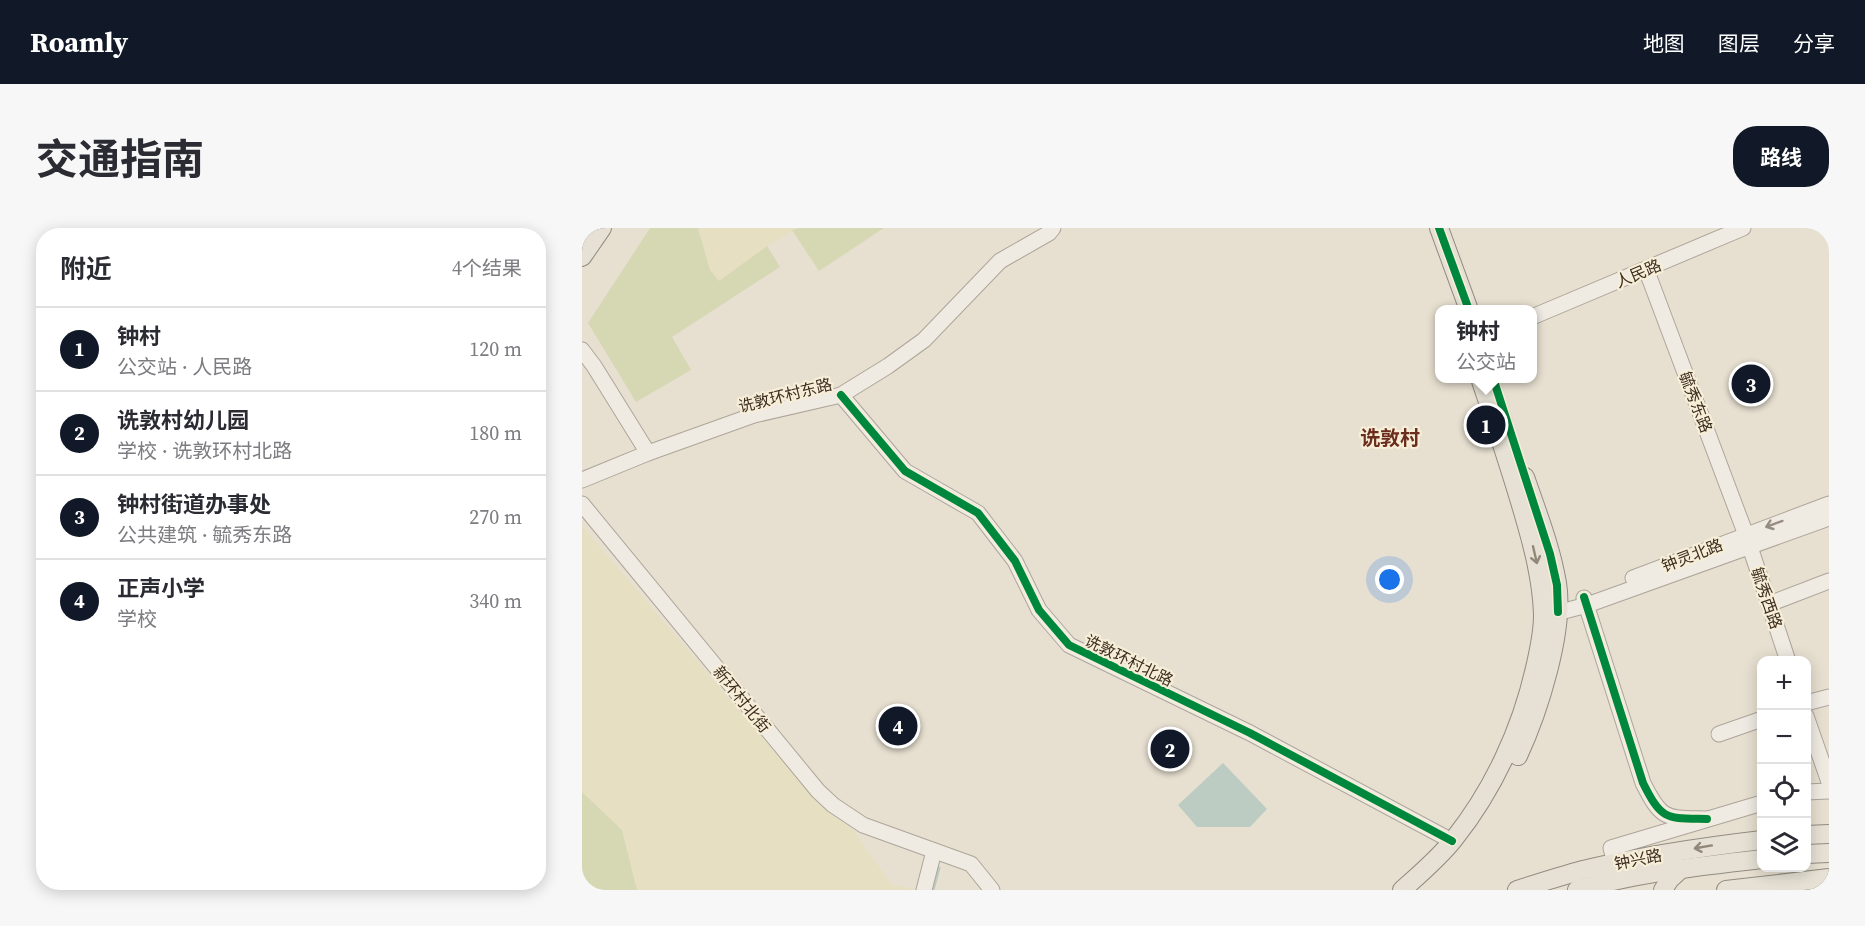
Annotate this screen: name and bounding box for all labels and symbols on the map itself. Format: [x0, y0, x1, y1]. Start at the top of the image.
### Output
street label: 人民路 [1612, 253, 1664, 293]
pin: 3 [1732, 362, 1770, 406]
street label: 毓秀东路 [1674, 368, 1718, 436]
street label: 诜敦环村东路 [736, 373, 834, 417]
pin: 1 [1466, 402, 1506, 448]
district label: 诜敦村 [1360, 424, 1420, 452]
one-way arrow [1765, 519, 1784, 530]
street label: 钟灵北路 [1658, 533, 1726, 577]
one-way arrow [1529, 545, 1541, 564]
street label: 毓秀西路 [1746, 564, 1788, 632]
your location [1375, 565, 1404, 594]
street label: 诜敦环村北路 [1081, 629, 1177, 691]
street label: 新环村北街 [708, 661, 776, 737]
pin: 4 [878, 704, 918, 748]
pin: 2 [1150, 726, 1190, 772]
one-way arrow [1694, 842, 1714, 853]
street label: 钟兴路 [1612, 844, 1664, 874]

